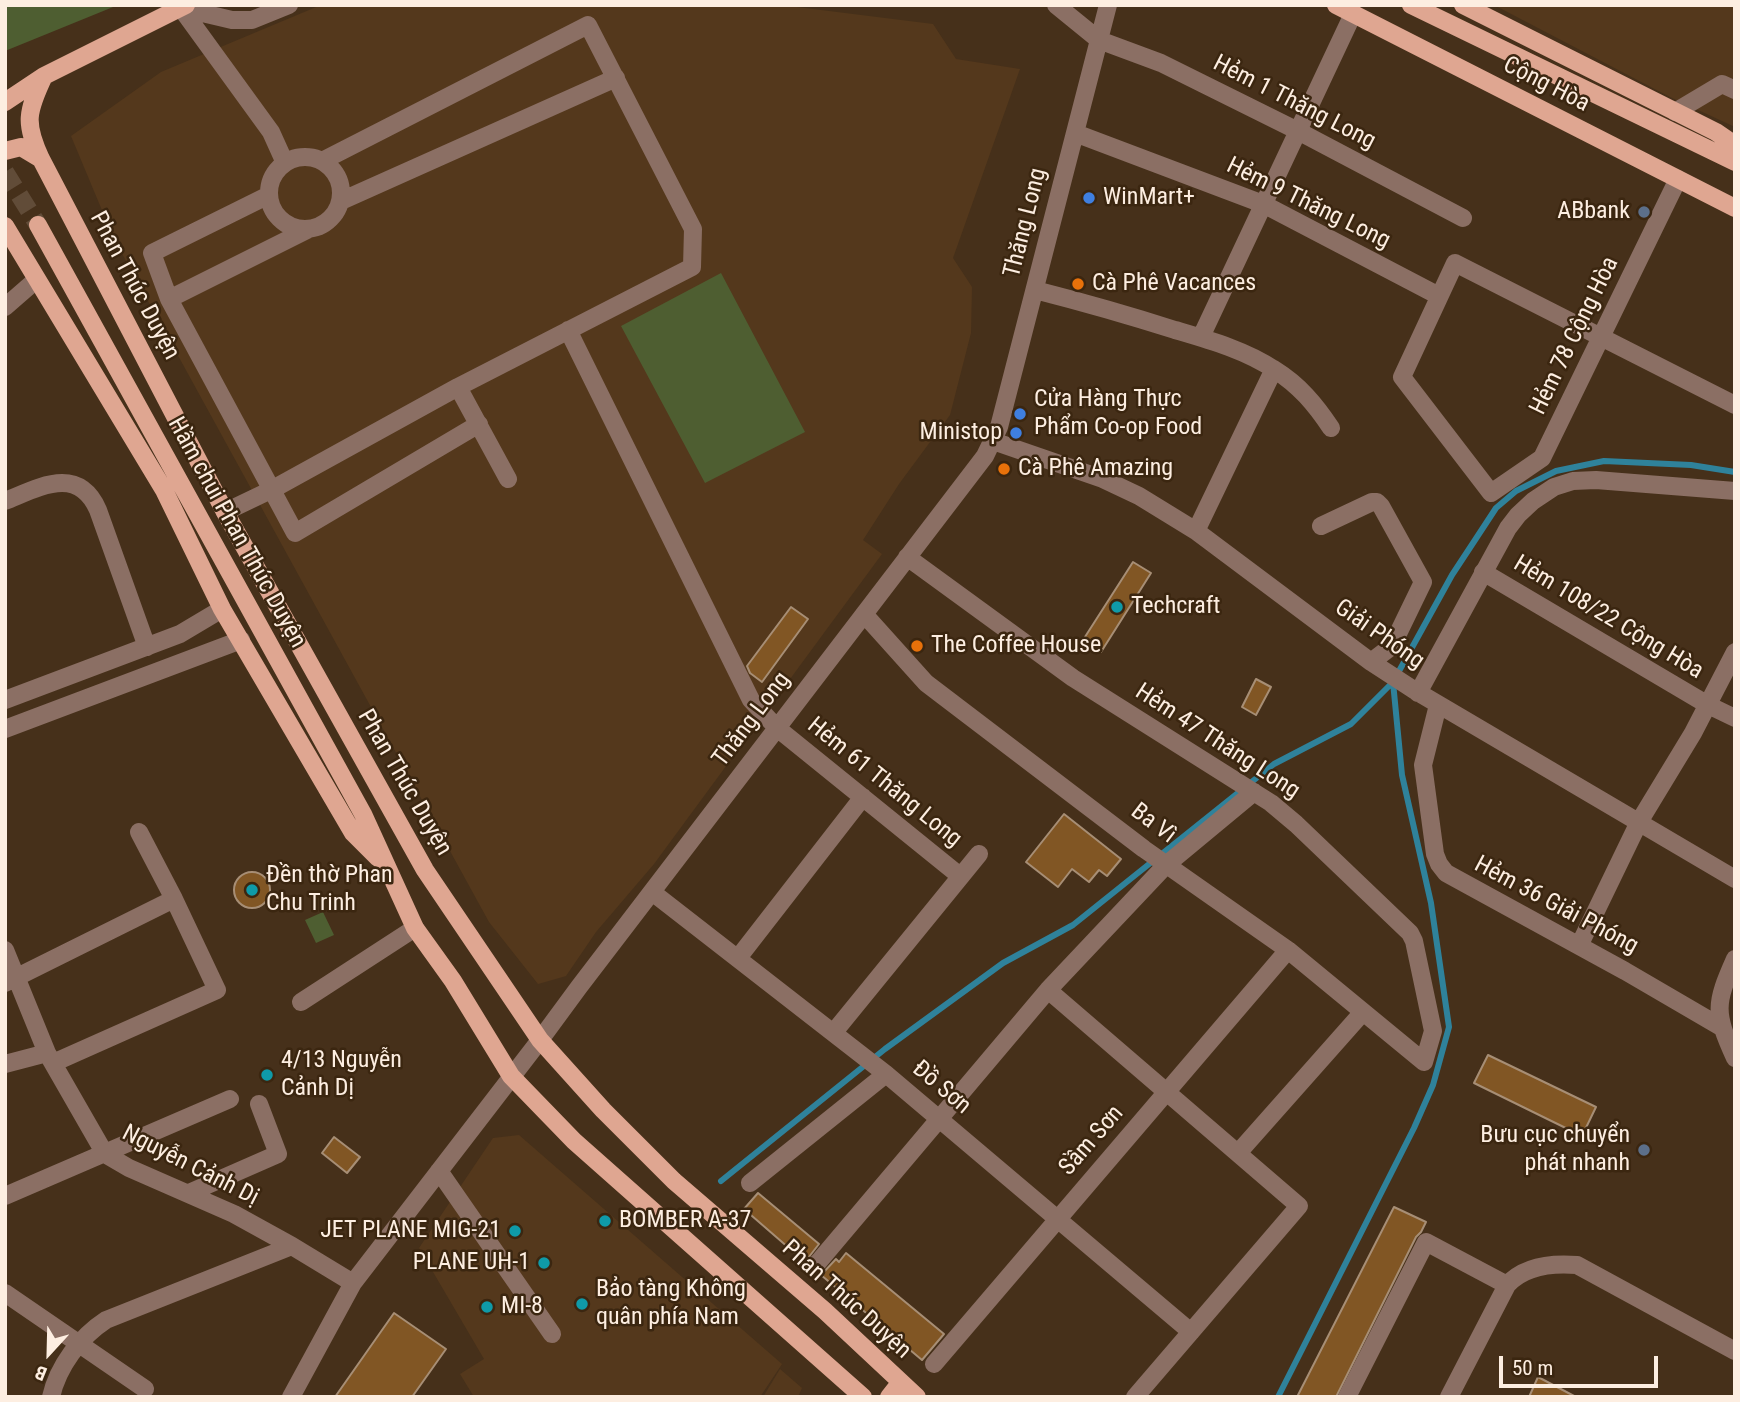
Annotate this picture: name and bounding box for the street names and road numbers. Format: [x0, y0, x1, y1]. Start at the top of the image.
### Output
street label: Hẻm 1 Thăng Long [1208, 50, 1380, 156]
street label: Cộng Hòa [1498, 51, 1594, 119]
street label: Hẻm 9 Thăng Long [1221, 152, 1395, 256]
street label: Thăng Long [999, 165, 1053, 281]
street label: Phan Thúc Duyện [83, 207, 185, 365]
street label: Hẻm 78 Cộng Hòa [1524, 252, 1626, 420]
street label: Hầm chui Phan Thúc Duyện [161, 413, 311, 653]
street label: Hẻm 108/22 Cộng Hòa [1508, 550, 1708, 686]
street label: Giải Phóng [1329, 594, 1429, 676]
street label: Thăng Long [707, 667, 797, 773]
street label: Hẻm 47 Thăng Long [1129, 678, 1305, 806]
street label: Phan Thúc Duyện [351, 705, 457, 861]
street label: Hẻm 61 Thăng Long [801, 712, 967, 854]
street label: Ba Vì [1125, 798, 1181, 850]
street label: Hẻm 36 Giải Phóng [1469, 851, 1643, 961]
street label: Đồ Sơn [906, 1055, 976, 1121]
street label: Sầm Sơn [1054, 1100, 1130, 1182]
street label: Nguyễn Cảnh Dị [117, 1119, 263, 1213]
street label: Phan Thúc Duyện [775, 1234, 917, 1366]

